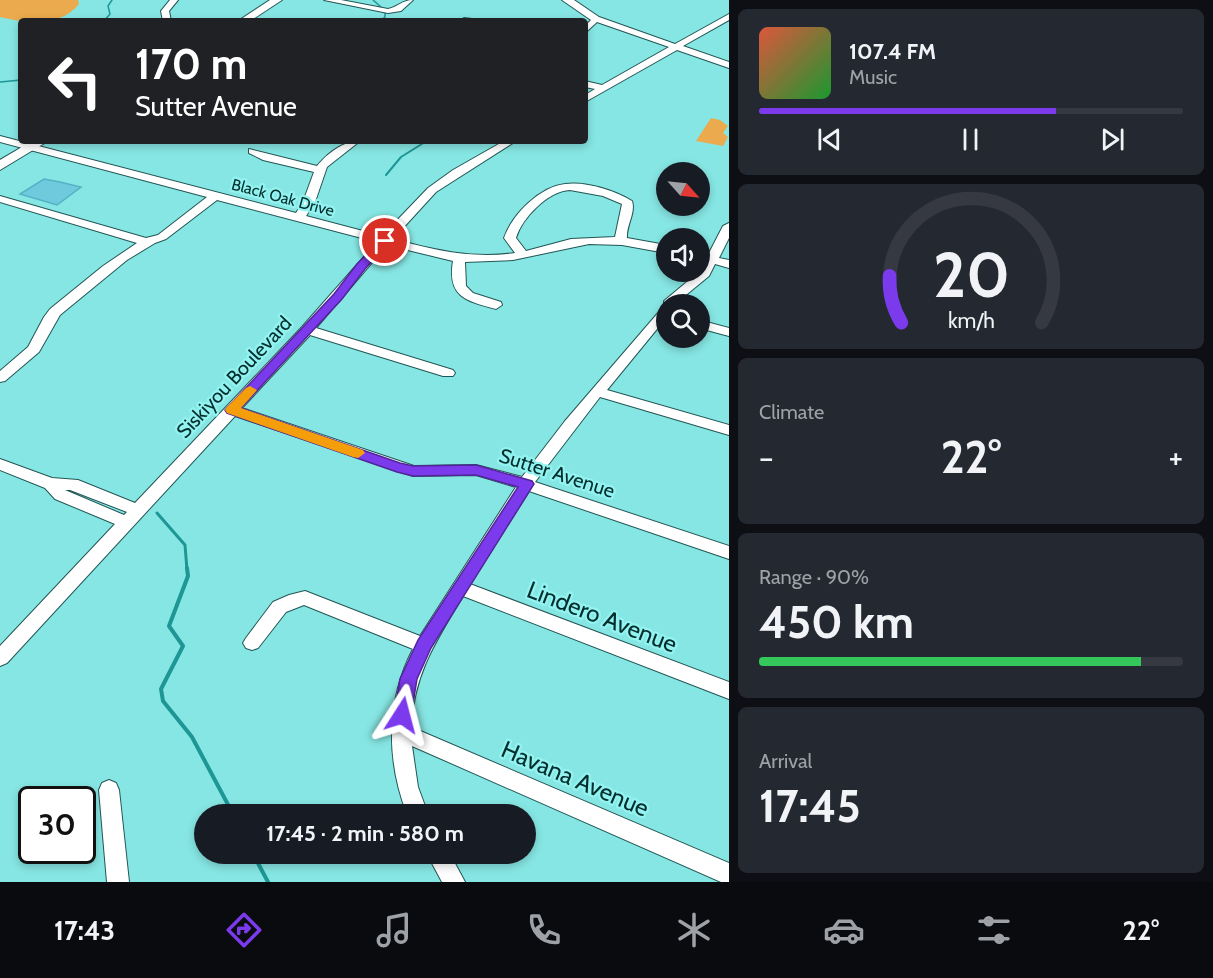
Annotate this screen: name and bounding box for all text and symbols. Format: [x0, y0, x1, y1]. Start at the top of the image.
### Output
text: 170 m [135, 38, 247, 90]
text: 107.4 FM [849, 38, 936, 65]
icon: left [36, 42, 114, 120]
text: Music [849, 65, 897, 89]
text: Sutter Avenue [135, 90, 297, 123]
icon: previous [813, 123, 846, 156]
icon: pause [954, 123, 987, 156]
icon: next [1096, 123, 1129, 156]
north arrow [656, 162, 710, 216]
map controls [656, 162, 710, 348]
street label: Black Oak Drive [229, 175, 336, 220]
pin [359, 215, 410, 266]
icon: arrive [368, 224, 401, 257]
button: sound [656, 228, 710, 282]
text: 20 [932, 238, 1010, 314]
button: search [656, 294, 710, 348]
text: km/h [948, 308, 994, 334]
street label: Siskiyou Boulevard [171, 311, 297, 443]
text: Climate [759, 400, 824, 424]
text: 22° [941, 430, 1001, 484]
text: − [759, 437, 774, 477]
text: + [1168, 437, 1183, 477]
street label: Sutter Avenue [496, 443, 618, 503]
text: Range · 90% [759, 565, 869, 589]
street label: Lindero Avenue [523, 575, 681, 658]
text: 450 km [759, 595, 914, 649]
position arrow [370, 683, 434, 747]
street label: Havana Avenue [497, 734, 653, 823]
text: Arrival [759, 749, 812, 773]
text: 17:45 [759, 779, 861, 833]
speed limit sign: 30 [18, 786, 96, 864]
text: 17:45 · 2 min · 580 m [266, 820, 464, 847]
icon: directions [223, 909, 265, 951]
icon: music [373, 909, 415, 951]
icon: phone [523, 909, 565, 951]
icon: climate [673, 909, 715, 951]
icon: car [823, 909, 865, 951]
icon: filters [973, 909, 1015, 951]
text: 17:43 [54, 914, 115, 947]
text: 22° [1123, 914, 1159, 947]

